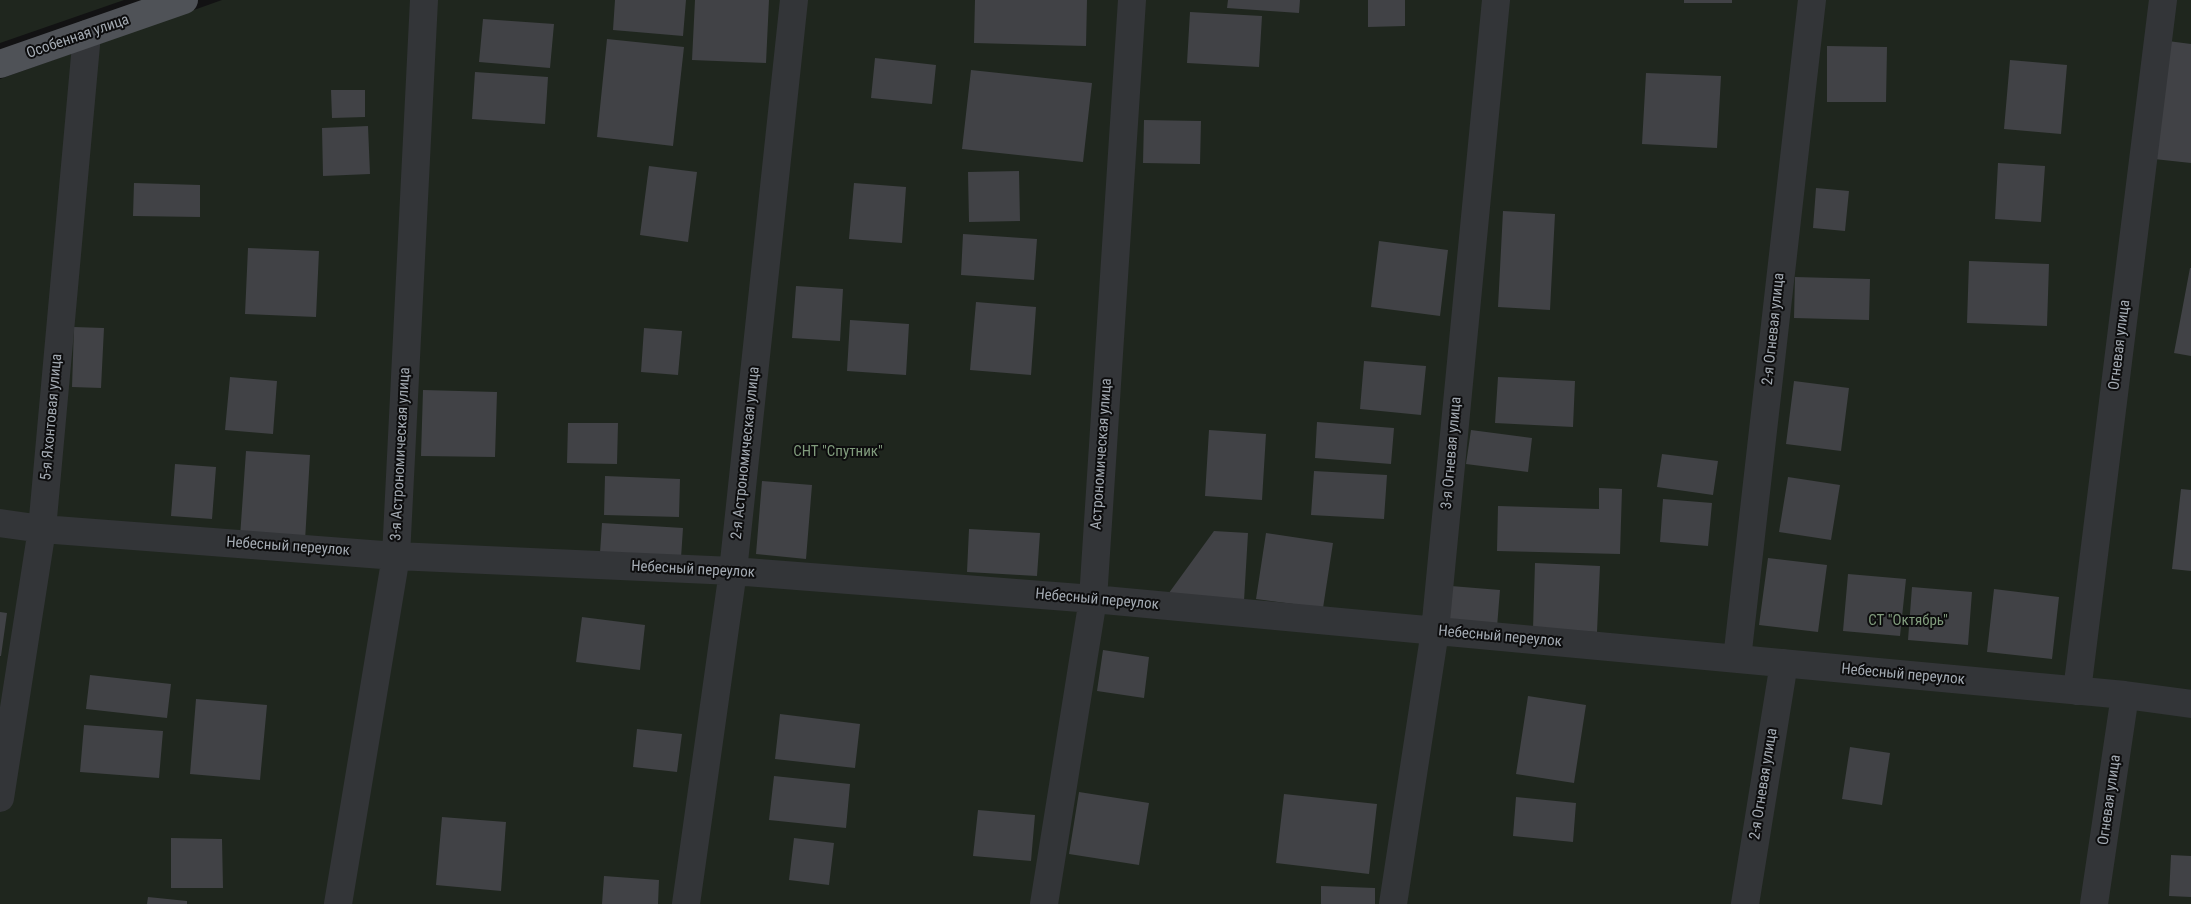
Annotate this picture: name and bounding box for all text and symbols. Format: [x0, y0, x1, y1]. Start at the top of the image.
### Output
street label: Особенная улица [24, 11, 132, 63]
street label: 2-я Огневая улица [1759, 272, 1789, 386]
street label: Огневая улица [2106, 299, 2134, 391]
street label: 5-я Яхонтовая улица [37, 353, 67, 481]
street label: 2-я Астрономическая улица [728, 366, 764, 540]
street label: 3-я Астрономическая улица [387, 367, 415, 541]
street label: Астрономическая улица [1088, 378, 1116, 530]
street label: 3-я Огневая улица [1438, 396, 1466, 510]
park label: СНТ "Спутник" [793, 443, 883, 461]
street label: Небесный переулок [226, 534, 350, 560]
street label: Небесный переулок [631, 558, 755, 582]
street label: Небесный переулок [1035, 586, 1159, 614]
park label: СТ "Октябрь" [1868, 612, 1948, 630]
street label: Небесный переулок [1438, 623, 1562, 651]
street label: Небесный переулок [1841, 661, 1965, 689]
street label: 2-я Огневая улица [1746, 727, 1782, 841]
street label: Огневая улица [2095, 754, 2125, 846]

